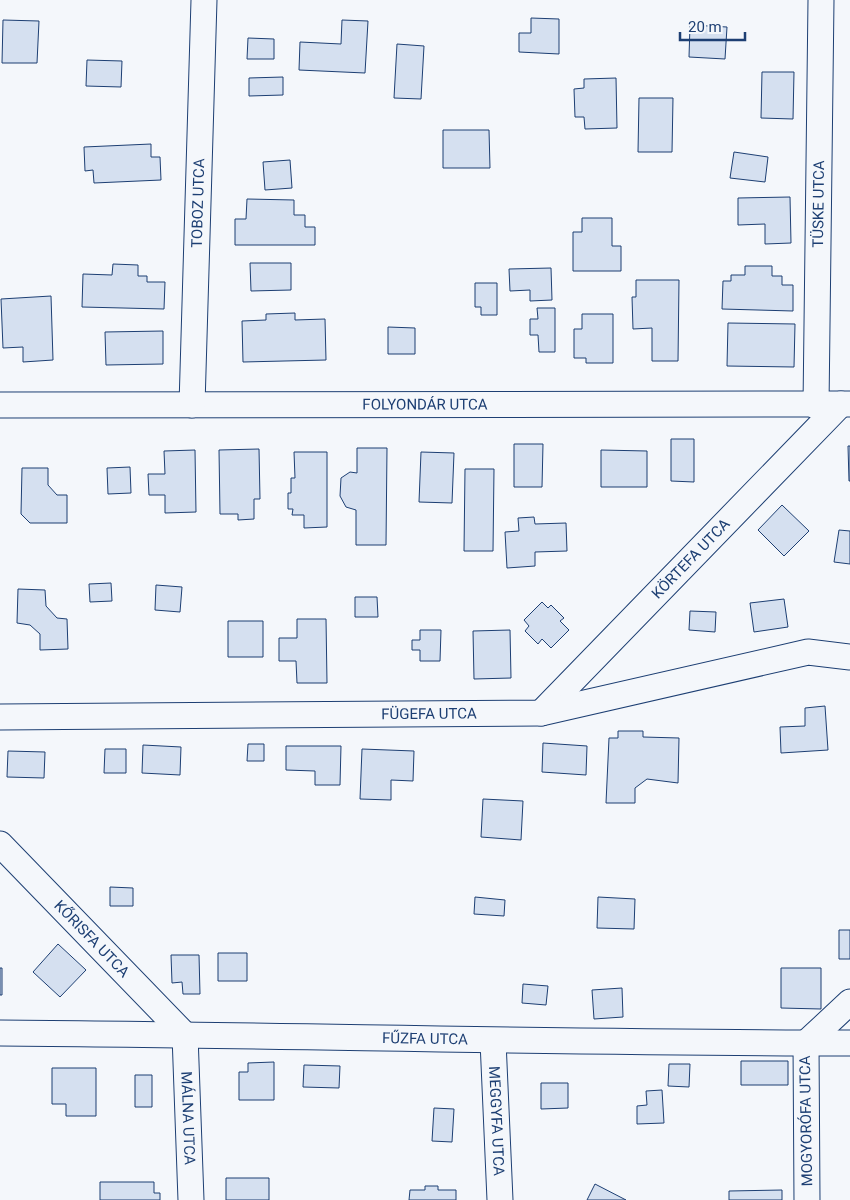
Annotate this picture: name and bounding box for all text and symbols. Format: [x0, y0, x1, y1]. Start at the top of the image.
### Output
scale bar [680, 10, 745, 42]
text: 20 m [688, 18, 722, 36]
street label: TOBOZ UTCA [188, 158, 208, 248]
street label: TÜSKE UTCA [809, 160, 828, 248]
street label: FOLYONDÁR UTCA [362, 395, 488, 414]
street label: KÖRTEFA UTCA [648, 515, 734, 602]
street label: FÜGEFA UTCA [381, 704, 477, 723]
street label: KŐRISFA UTCA [50, 896, 133, 981]
street label: FŰZFA UTCA [382, 1029, 468, 1048]
street label: MOGYORÓFA UTCA [796, 1055, 816, 1187]
street label: MEGGYFA UTCA [485, 1066, 508, 1176]
street label: MÁLNA UTCA [177, 1071, 199, 1165]

